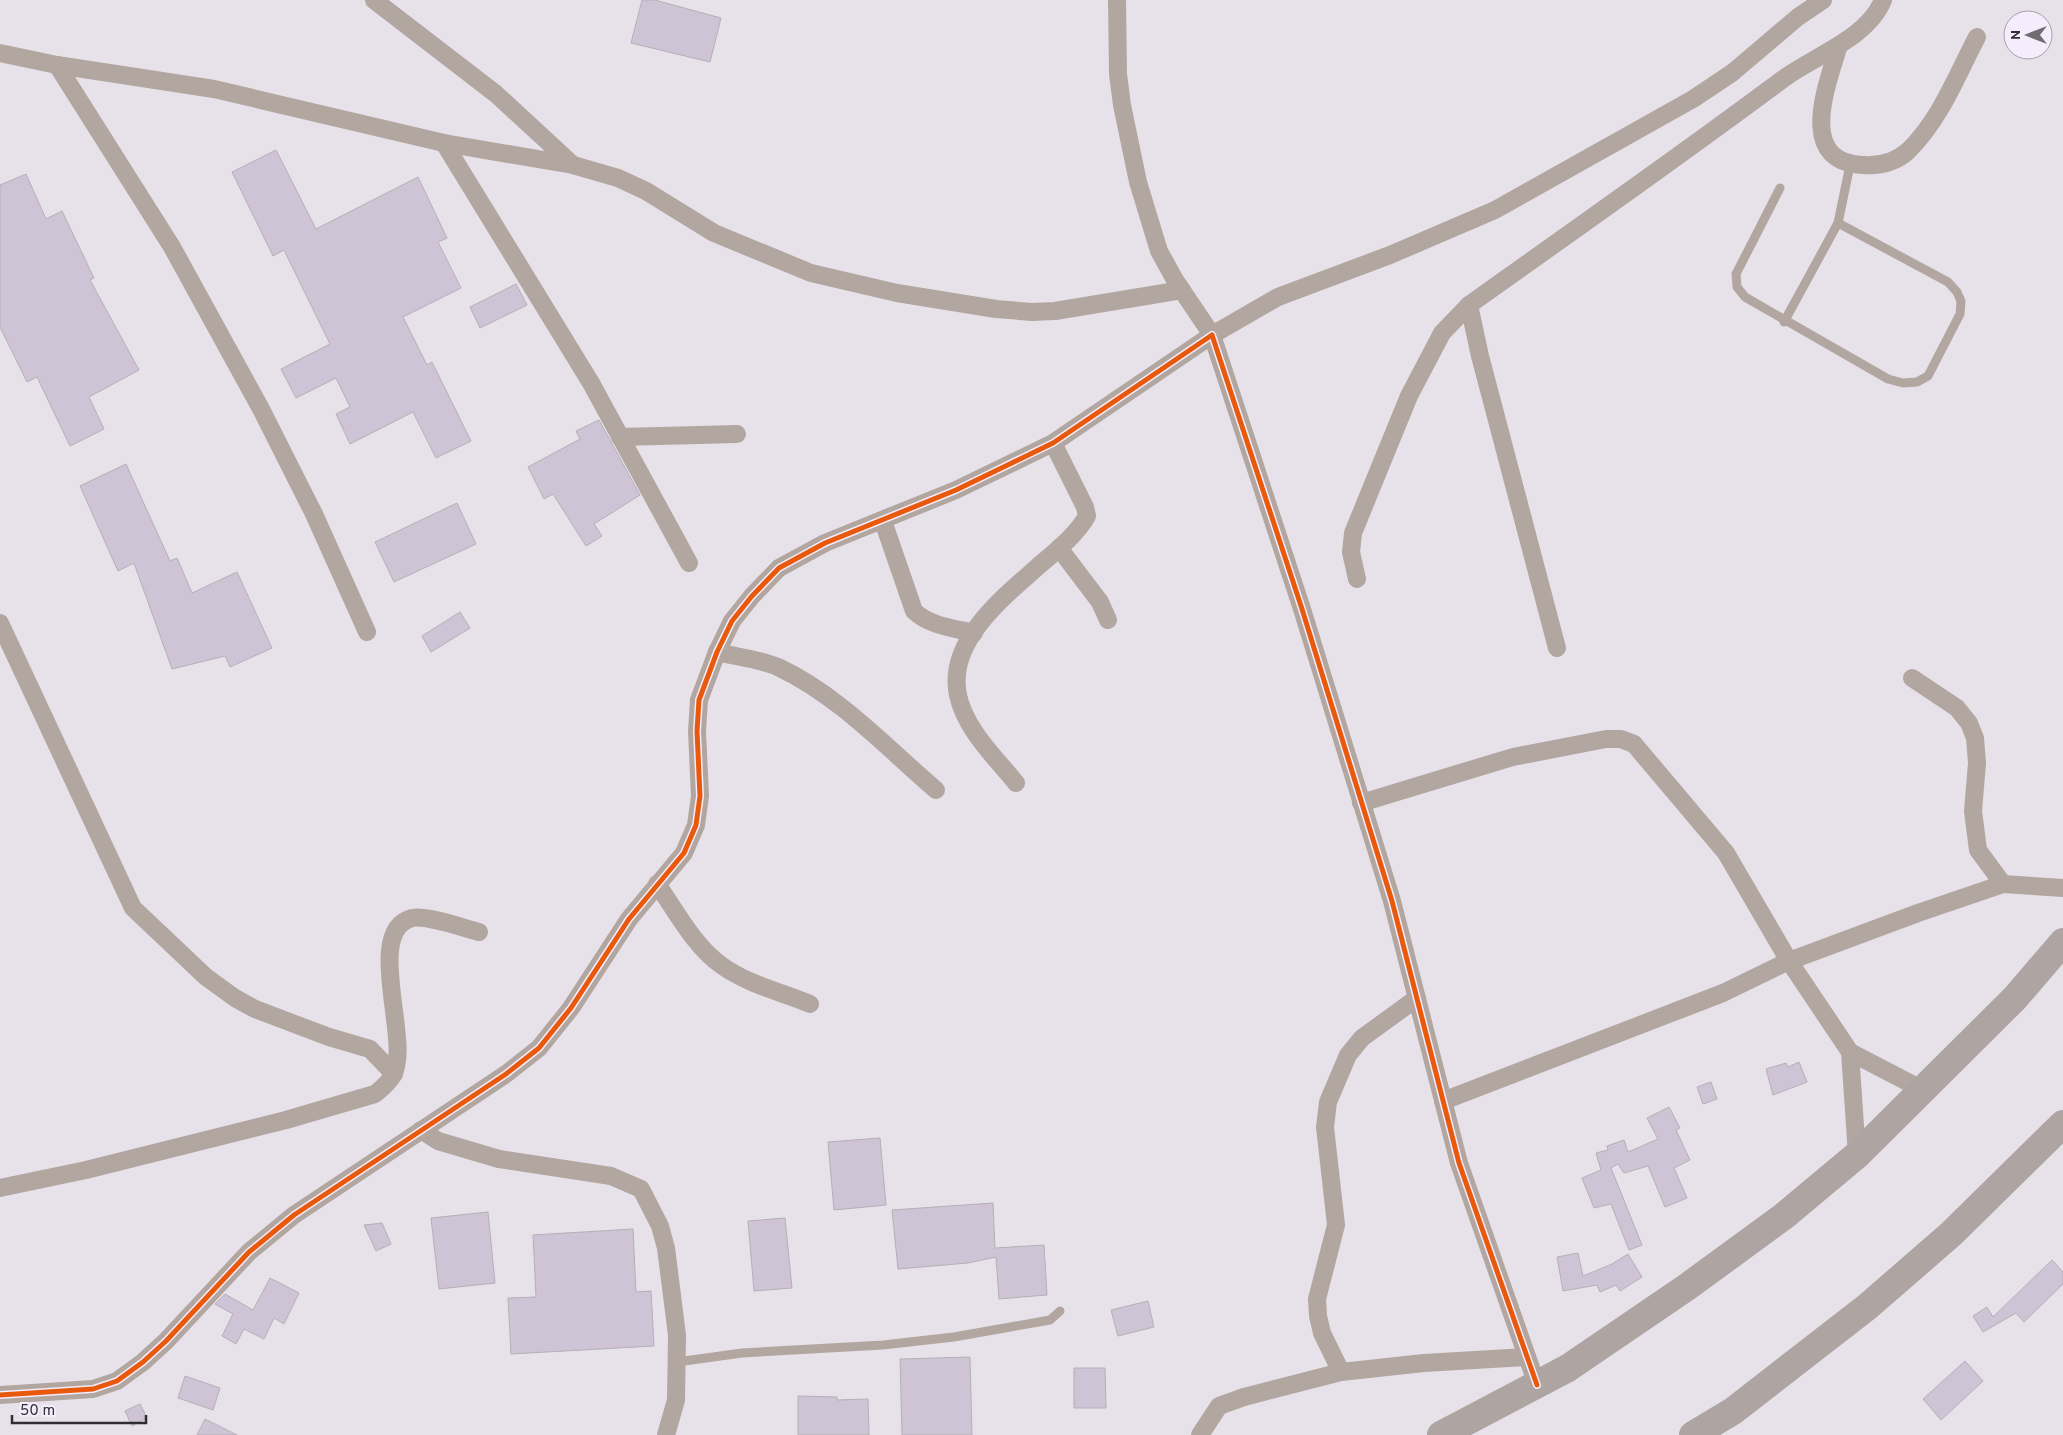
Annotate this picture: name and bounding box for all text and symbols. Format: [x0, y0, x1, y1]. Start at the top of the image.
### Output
north arrow [2003, 10, 2053, 60]
text: N [2008, 30, 2025, 40]
scale bar [12, 1392, 146, 1424]
text: 50 m [20, 1402, 55, 1421]

